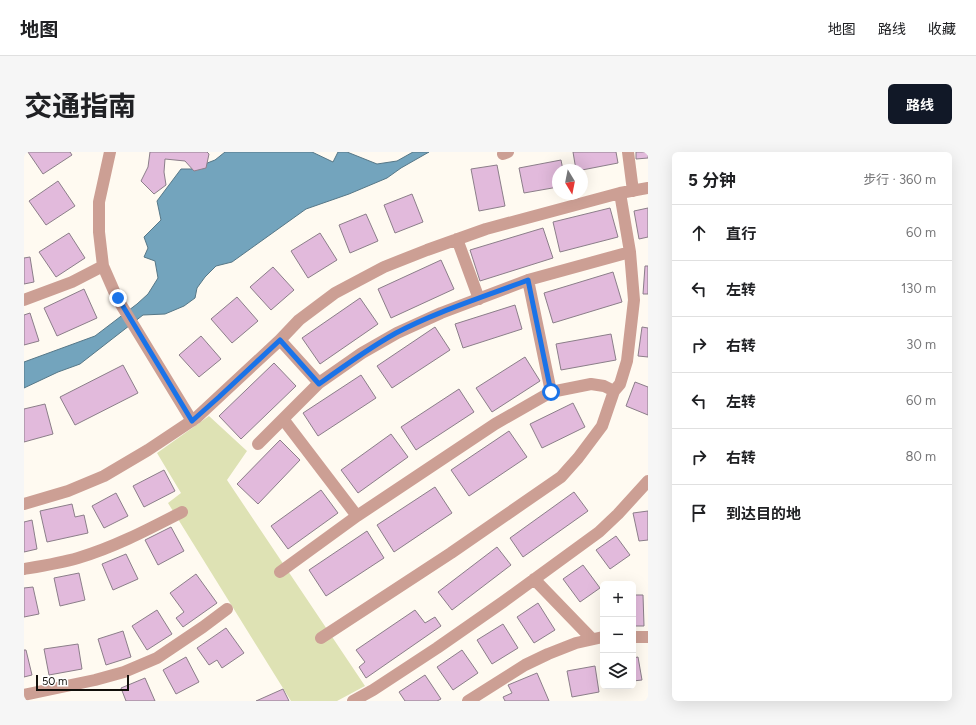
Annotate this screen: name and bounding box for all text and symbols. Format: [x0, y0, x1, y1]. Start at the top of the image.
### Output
text: 地图 [20, 18, 58, 41]
text: 地图 [828, 21, 856, 38]
text: 路线 [878, 21, 906, 38]
text: 收藏 [928, 21, 956, 38]
button: 路线 [888, 84, 952, 124]
text: 交通指南 [24, 89, 136, 123]
north arrow [552, 164, 588, 200]
text: 5 分钟 [688, 170, 736, 190]
text: 步行 · 360 m [863, 172, 936, 187]
icon: ahead [688, 222, 710, 244]
text: 直行 [726, 225, 756, 243]
text: 60 m [906, 225, 936, 240]
icon: left [688, 278, 710, 300]
text: 左转 [726, 281, 756, 299]
text: 130 m [901, 281, 936, 296]
route end [109, 289, 127, 307]
icon: right [688, 334, 710, 356]
text: 右转 [726, 337, 756, 355]
text: 30 m [906, 337, 936, 352]
route start [542, 383, 560, 401]
icon: left [688, 390, 710, 412]
text: 左转 [726, 393, 756, 411]
text: 60 m [906, 393, 936, 408]
icon: right [688, 446, 710, 468]
text: 右转 [726, 449, 756, 467]
text: 80 m [905, 449, 936, 464]
icon: arrive [688, 502, 710, 524]
text: 到达目的地 [726, 505, 801, 523]
map controls [600, 581, 636, 689]
button: + [600, 581, 636, 617]
button: − [600, 617, 636, 653]
button: layers [600, 653, 636, 689]
scale bar [36, 673, 129, 692]
text: 50 m [42, 675, 67, 688]

